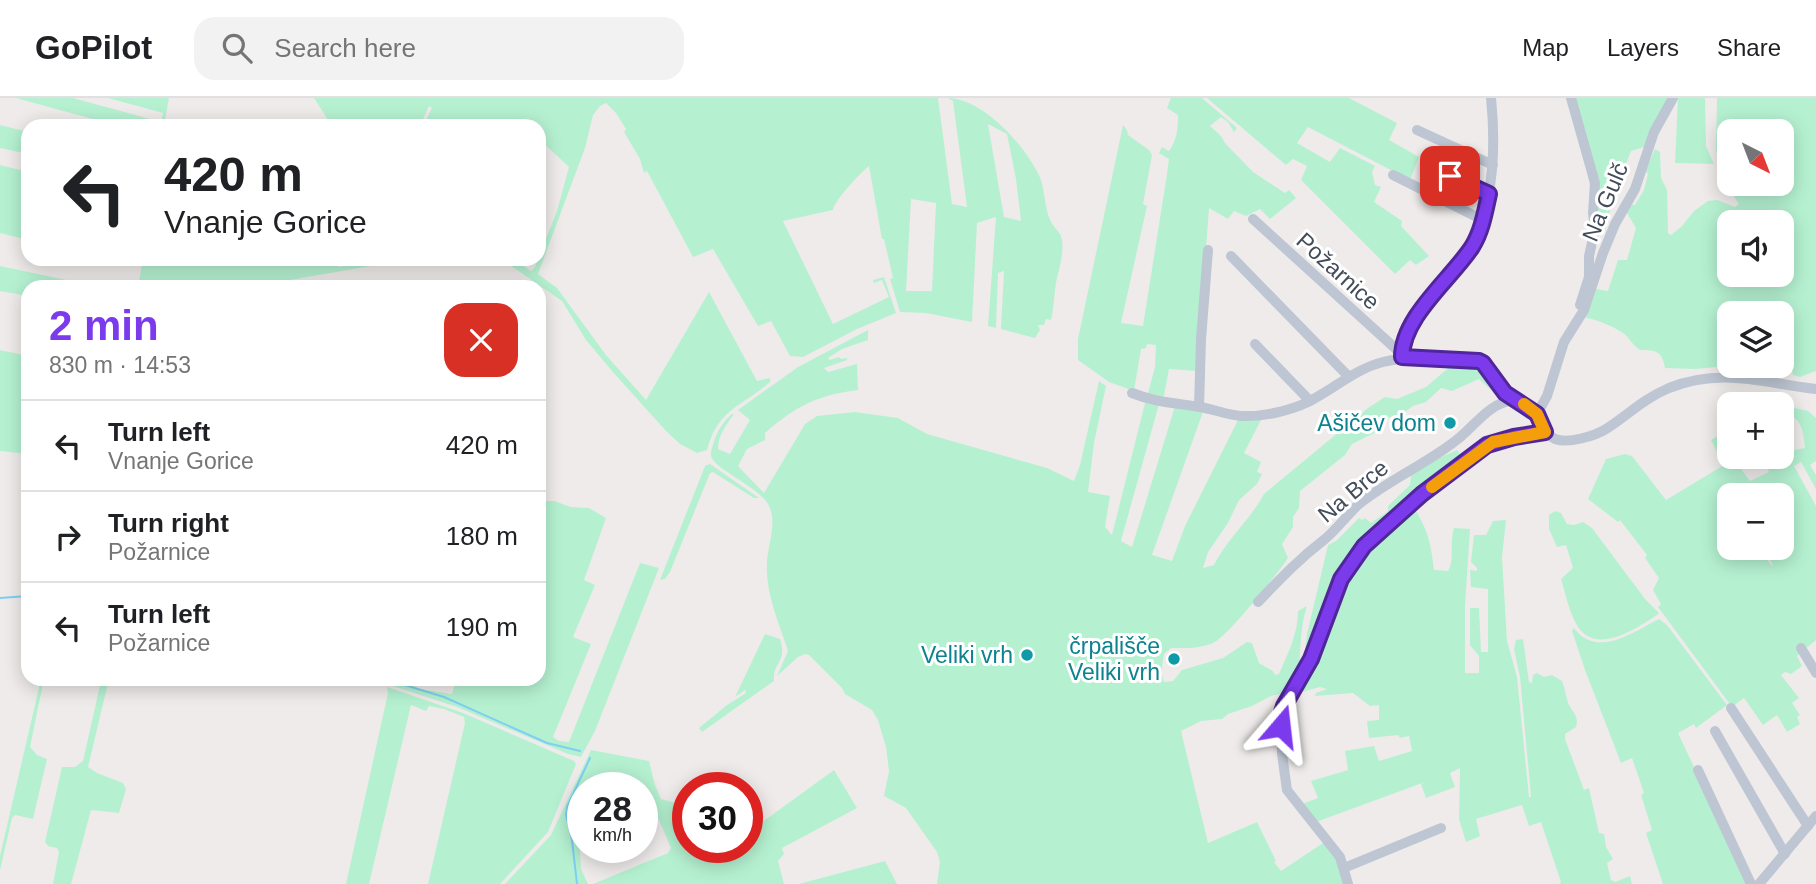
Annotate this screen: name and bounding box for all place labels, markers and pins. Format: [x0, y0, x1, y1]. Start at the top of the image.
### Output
pin [1420, 146, 1480, 206]
place label: Ašičev dom [1317, 410, 1436, 436]
marker: Ašičev dom [1442, 415, 1458, 431]
place label: črpališče Veliki vrh [1068, 633, 1160, 685]
place label: Veliki vrh [921, 642, 1013, 668]
marker: Veliki vrh [1019, 647, 1035, 663]
marker: črpališče Veliki vrh [1166, 651, 1182, 667]

